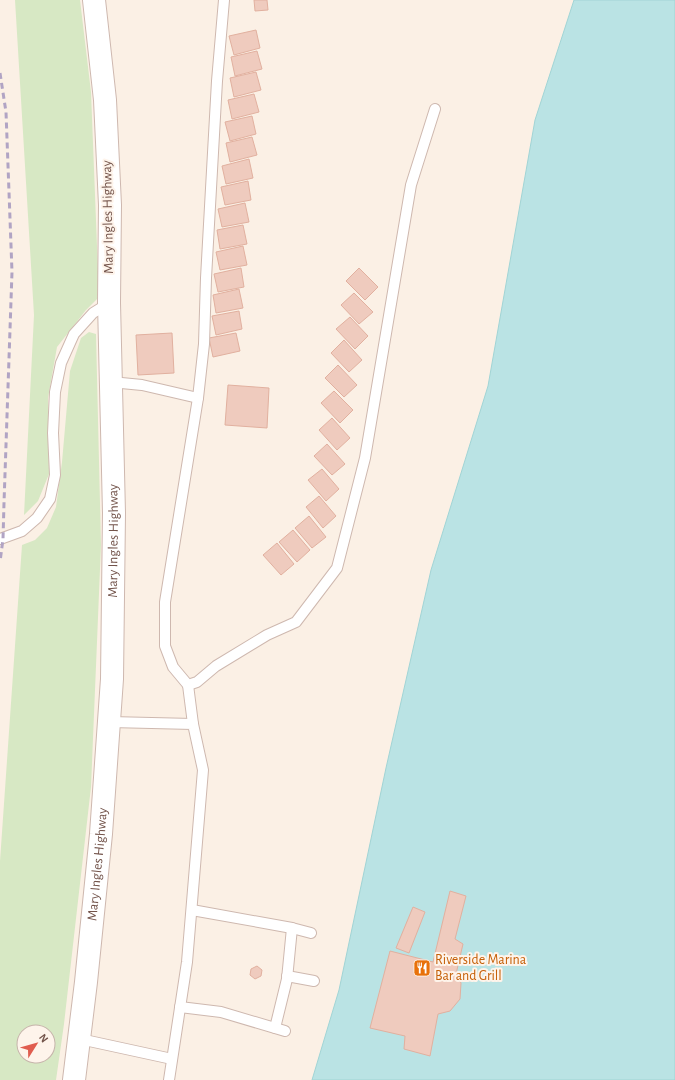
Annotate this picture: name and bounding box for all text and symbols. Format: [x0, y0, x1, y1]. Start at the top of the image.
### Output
street label: Mary Ingles Highway [100, 160, 116, 274]
street label: Mary Ingles Highway [106, 484, 121, 598]
street label: Mary Ingles Highway [85, 807, 110, 922]
place label: Riverside Marina Bar and Grill [435, 953, 527, 983]
restaurant icon: Riverside Marina Bar and Grill [412, 958, 432, 978]
north arrow [16, 1024, 56, 1064]
text: N [37, 1032, 50, 1045]

